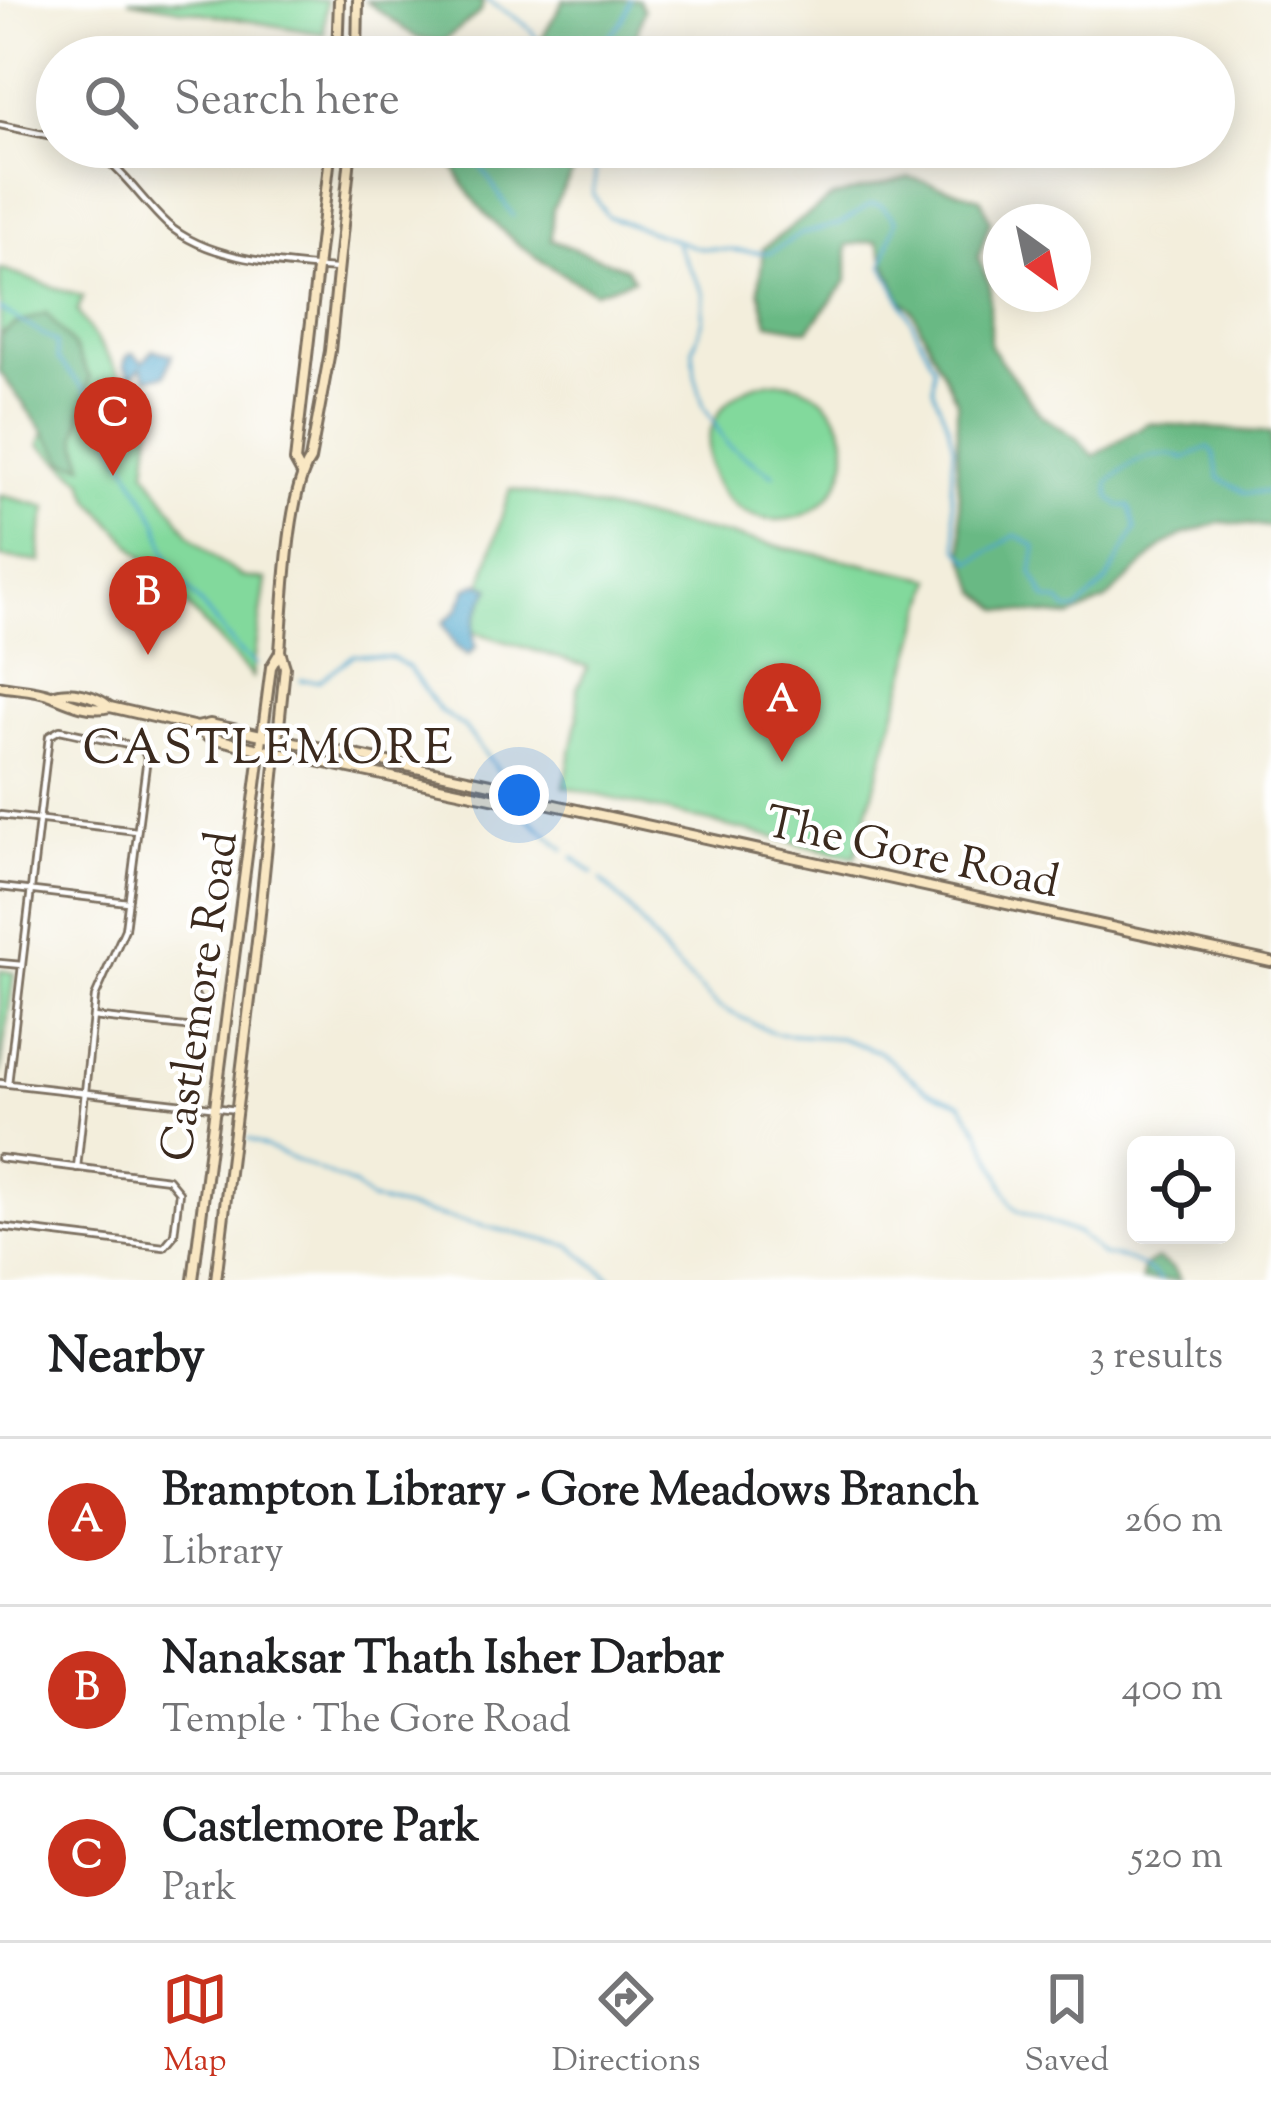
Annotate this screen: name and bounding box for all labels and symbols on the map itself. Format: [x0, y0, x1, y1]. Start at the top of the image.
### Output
north arrow [983, 204, 1091, 312]
pin: C [74, 377, 152, 476]
pin: B [109, 556, 187, 655]
pin: A [743, 663, 821, 762]
district label: CASTLEMORE [83, 717, 455, 786]
your location [489, 765, 549, 825]
street label: The Gore Road [759, 793, 1064, 918]
street label: Castlemore Road [147, 828, 258, 1166]

